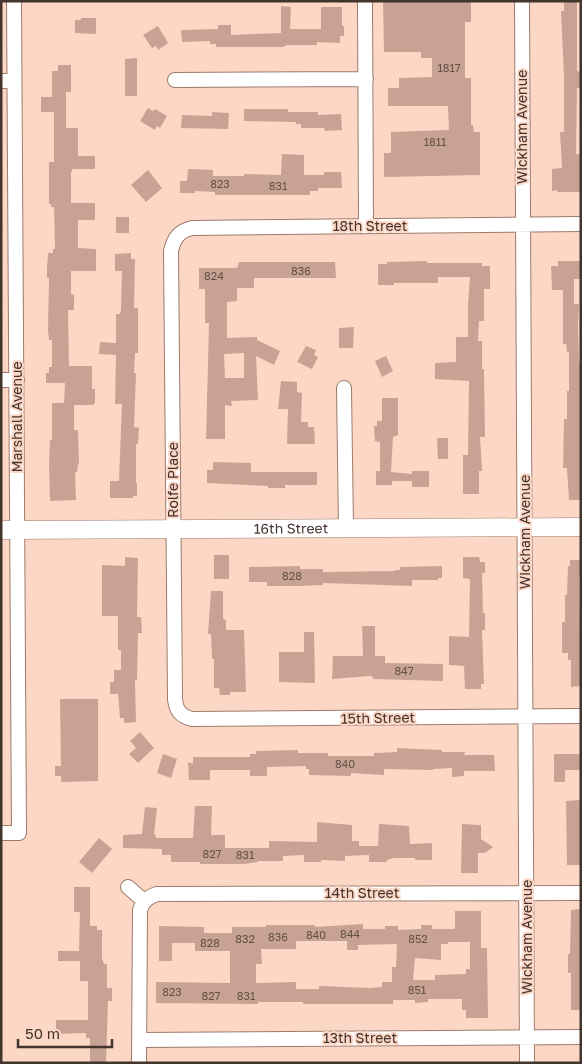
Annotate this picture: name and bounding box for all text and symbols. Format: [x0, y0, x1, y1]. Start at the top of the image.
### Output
house number: 1817 [437, 61, 461, 74]
street label: Wickham Avenue [513, 70, 530, 184]
house number: 1811 [424, 135, 446, 148]
house number: 823 [210, 177, 230, 190]
house number: 831 [269, 179, 287, 192]
street label: 18th Street [333, 217, 407, 234]
house number: 836 [291, 264, 311, 277]
house number: 824 [204, 269, 224, 282]
street label: Marshall Avenue [8, 361, 25, 473]
street label: Rolfe Place [164, 442, 181, 518]
street label: Wickham Avenue [516, 475, 533, 589]
street label: 16th Street [254, 519, 328, 537]
house number: 828 [282, 569, 302, 582]
house number: 847 [394, 664, 414, 677]
street label: 15th Street [341, 708, 415, 727]
house number: 840 [335, 757, 355, 770]
house number: 827 [203, 847, 222, 860]
house number: 831 [236, 848, 254, 861]
street label: Wickham Avenue [518, 880, 535, 994]
street label: 14th Street [325, 884, 399, 901]
house number: 844 [340, 927, 360, 940]
house number: 840 [306, 928, 326, 941]
house number: 836 [268, 930, 288, 943]
house number: 832 [235, 932, 255, 945]
house number: 852 [408, 932, 428, 945]
house number: 828 [200, 936, 220, 949]
house number: 851 [408, 983, 426, 996]
house number: 823 [162, 985, 182, 998]
house number: 827 [202, 989, 221, 1002]
house number: 831 [237, 989, 255, 1002]
scale bar [18, 1016, 111, 1048]
text: 50 m [25, 1024, 60, 1042]
street label: 13th Street [323, 1029, 397, 1046]

